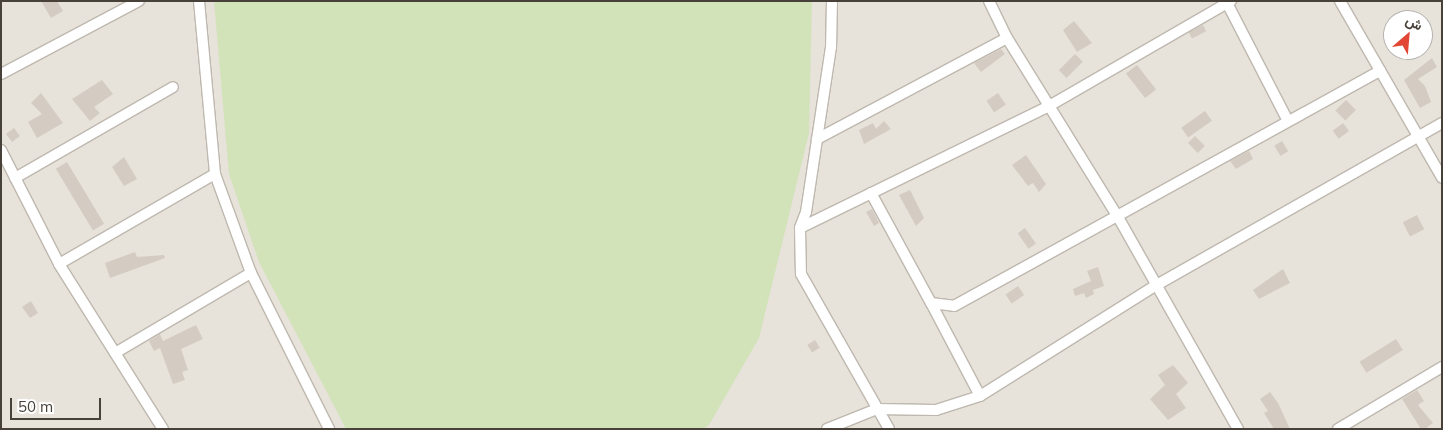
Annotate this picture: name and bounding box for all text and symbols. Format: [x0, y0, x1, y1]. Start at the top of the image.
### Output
north arrow [1383, 10, 1433, 60]
text: ش [1403, 11, 1426, 34]
scale bar [12, 388, 104, 420]
text: 50 m [18, 397, 53, 416]

